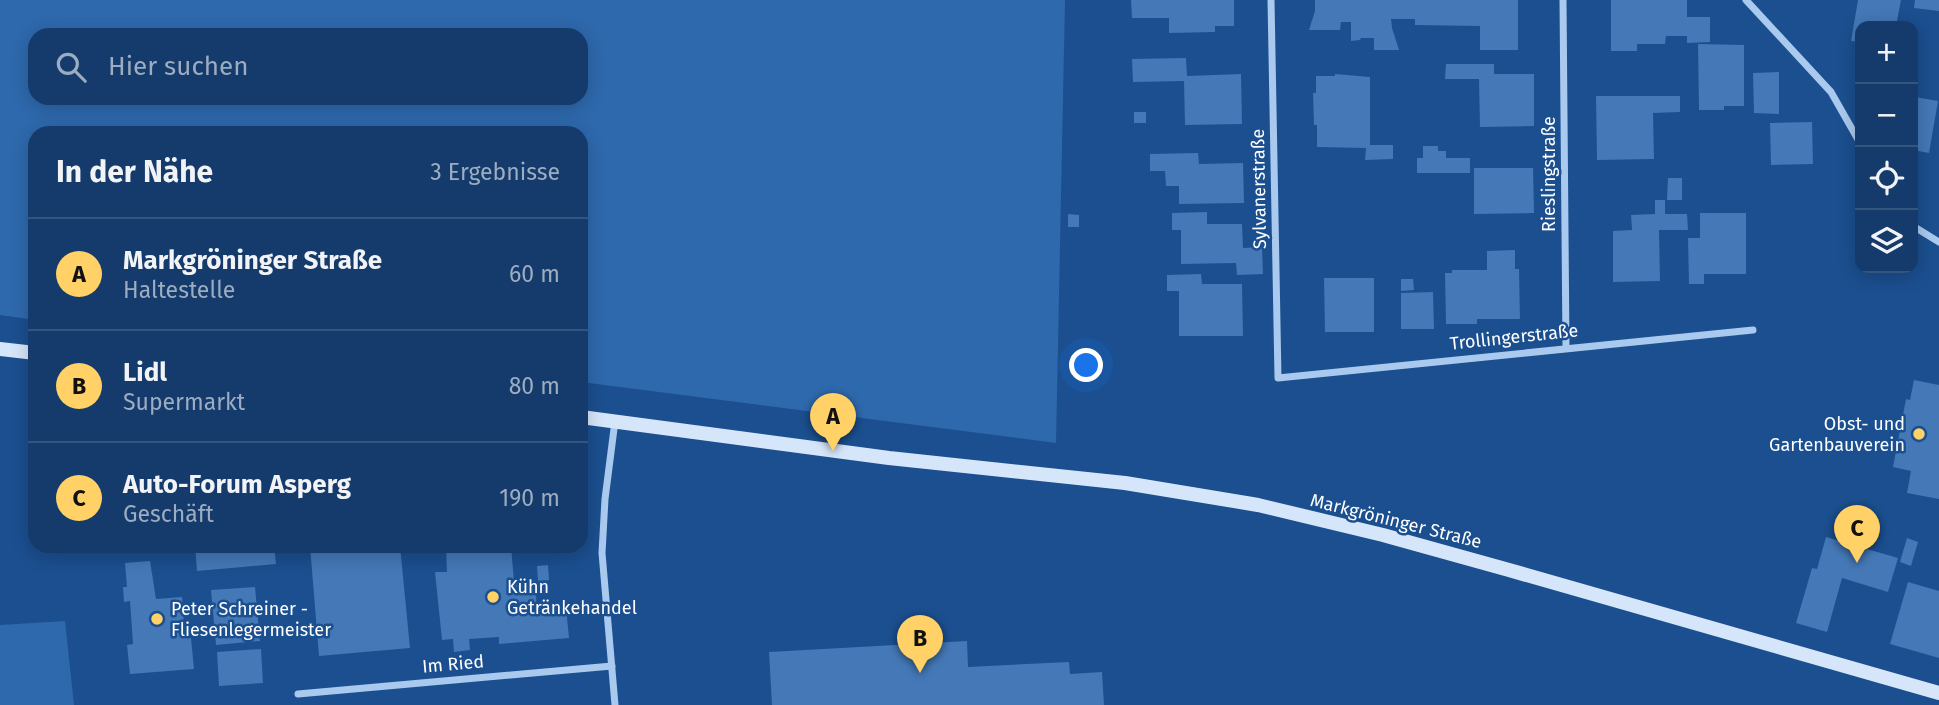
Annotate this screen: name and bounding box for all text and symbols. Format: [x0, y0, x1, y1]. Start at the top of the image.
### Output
map controls [1855, 21, 1918, 273]
button: + [1855, 21, 1918, 84]
search box [28, 28, 588, 105]
icon: search [52, 48, 90, 86]
text: Hier suchen [108, 51, 248, 82]
button: − [1855, 84, 1918, 147]
street label: Rieslingstraße [1538, 116, 1560, 232]
street label: Sylvanerstraße [1247, 129, 1271, 249]
button: locate [1855, 147, 1918, 210]
text: In der Nähe [56, 154, 213, 190]
text: 3 Ergebnisse [430, 158, 560, 186]
button: layers [1855, 210, 1918, 273]
text: Markgröninger Straße [123, 245, 382, 276]
text: A [72, 260, 86, 288]
text: 60 m [509, 260, 560, 288]
text: Haltestelle [123, 276, 235, 304]
street label: Trollingerstraße [1449, 319, 1579, 355]
your location [1069, 348, 1103, 382]
text: Lidl [123, 357, 167, 388]
text: B [72, 372, 86, 400]
text: 80 m [509, 372, 560, 400]
text: Supermarkt [123, 388, 245, 416]
pin: A [810, 393, 856, 451]
place label: Obst- und Gartenbauverein [1769, 413, 1905, 456]
marker: Obst- und Gartenbauverein [1911, 426, 1927, 442]
text: Auto-Forum Asperg [123, 469, 351, 500]
text: C [72, 484, 86, 512]
text: 190 m [499, 484, 560, 512]
street label: Markgröninger Straße [1308, 489, 1484, 553]
text: Geschäft [123, 500, 214, 528]
pin: C [1834, 505, 1880, 563]
place label: Kühn Getränkehandel [507, 576, 637, 619]
marker: Kühn Getränkehandel [485, 589, 501, 605]
place label: Peter Schreiner - Fliesenlegermeister [171, 598, 331, 641]
marker: Peter Schreiner - Fliesenlegermeister [149, 611, 165, 627]
pin: B [897, 615, 943, 673]
street label: Im Ried [421, 650, 485, 678]

